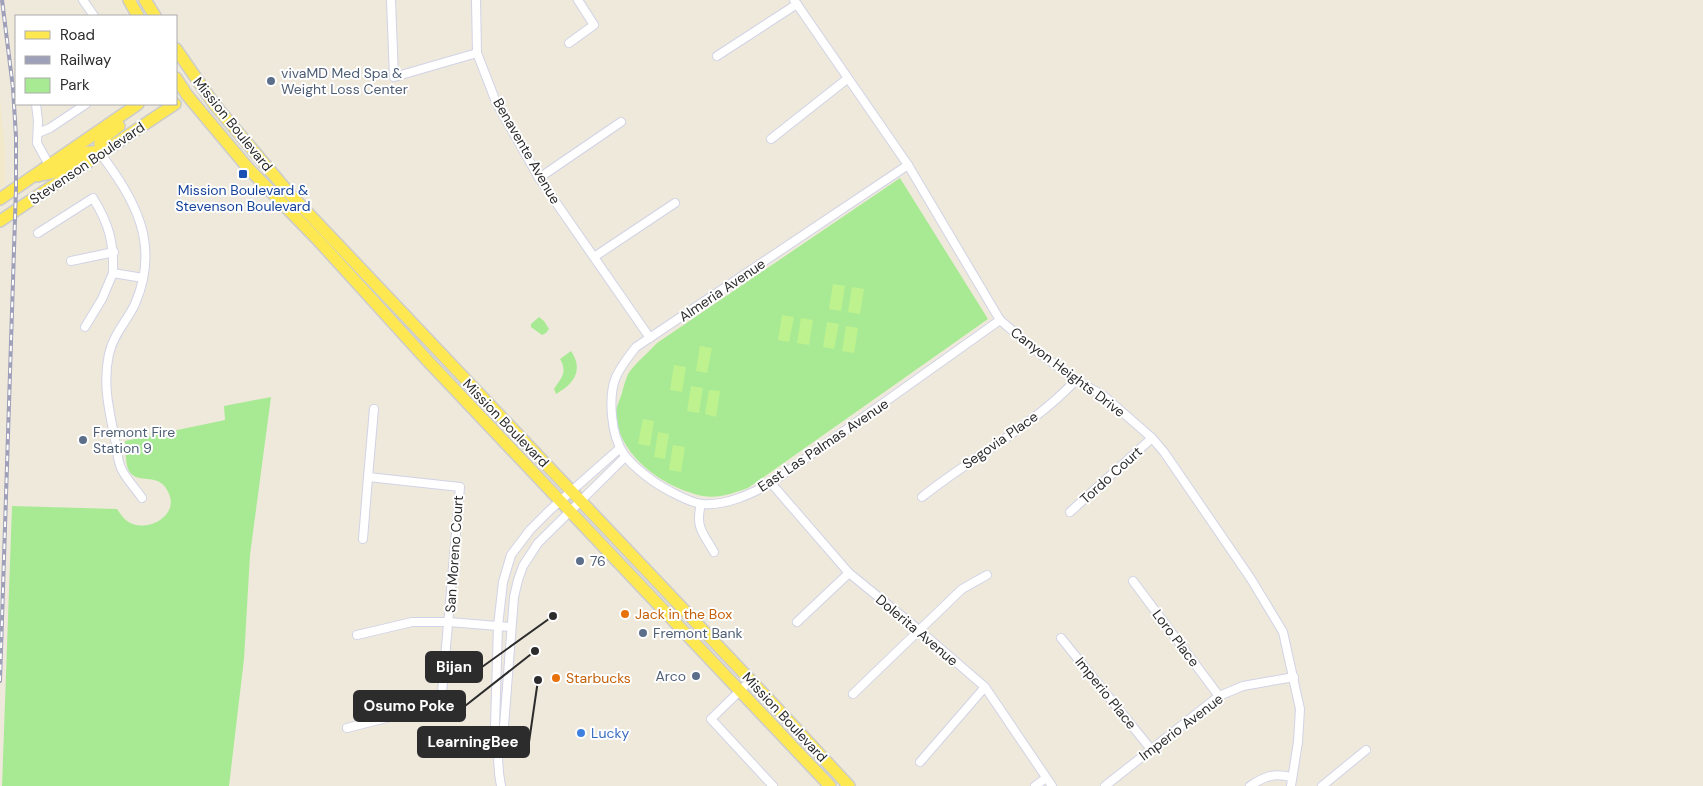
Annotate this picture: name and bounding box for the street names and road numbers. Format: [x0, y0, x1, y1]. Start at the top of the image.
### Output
street label: Mission Boulevard [189, 73, 277, 175]
street label: Benavente Avenue [489, 95, 565, 207]
street label: Stevenson Boulevard [26, 118, 148, 208]
street label: Almeria Avenue [675, 254, 769, 326]
street label: Canyon Heights Drive [1007, 323, 1129, 421]
street label: Mission Boulevard [459, 375, 553, 471]
street label: East Las Palmas Avenue [754, 394, 892, 496]
street label: Segovia Place [959, 407, 1041, 473]
street label: Tordo Court [1076, 442, 1146, 508]
street label: San Moreno Court [441, 495, 467, 613]
street label: Dolerita Avenue [872, 590, 962, 670]
street label: Loro Place [1149, 606, 1203, 670]
street label: Imperio Place [1071, 653, 1141, 733]
street label: Mission Boulevard [739, 668, 831, 766]
street label: Imperio Avenue [1135, 690, 1227, 764]

